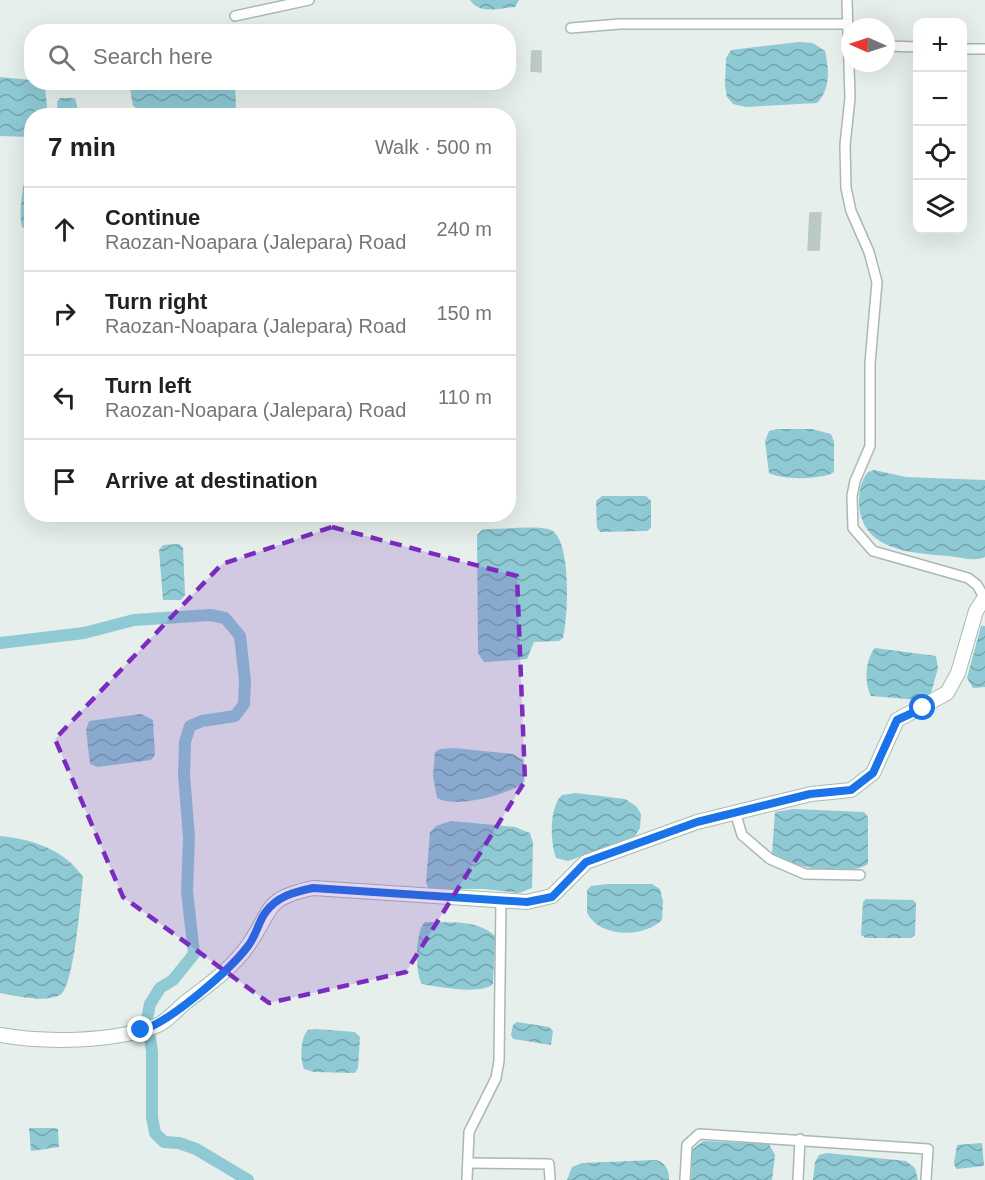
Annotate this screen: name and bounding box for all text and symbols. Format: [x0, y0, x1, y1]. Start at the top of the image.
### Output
north arrow [841, 18, 895, 72]
map controls [913, 18, 967, 234]
button: + [913, 18, 967, 72]
search box [24, 24, 516, 90]
icon: search [45, 41, 78, 74]
text: Search here [93, 44, 213, 69]
button: − [913, 72, 967, 126]
button: locate [913, 126, 967, 180]
text: 7 min [48, 132, 116, 162]
text: Walk · 500 m [375, 136, 492, 158]
button: layers [913, 180, 967, 234]
text: Continue [105, 205, 200, 230]
icon: ahead [48, 213, 81, 246]
text: 240 m [436, 218, 492, 240]
text: Raozan-Noapara (Jalepara) Road [105, 231, 406, 253]
text: Turn right [105, 289, 207, 314]
icon: right [48, 297, 81, 330]
text: 150 m [436, 302, 492, 324]
text: Raozan-Noapara (Jalepara) Road [105, 315, 406, 337]
text: Turn left [105, 373, 191, 398]
icon: left [48, 381, 81, 414]
text: 110 m [438, 386, 492, 408]
text: Raozan-Noapara (Jalepara) Road [105, 399, 406, 421]
icon: arrive [48, 465, 81, 498]
text: Arrive at destination [105, 468, 318, 493]
route start [909, 694, 935, 720]
route end [127, 1016, 153, 1042]

